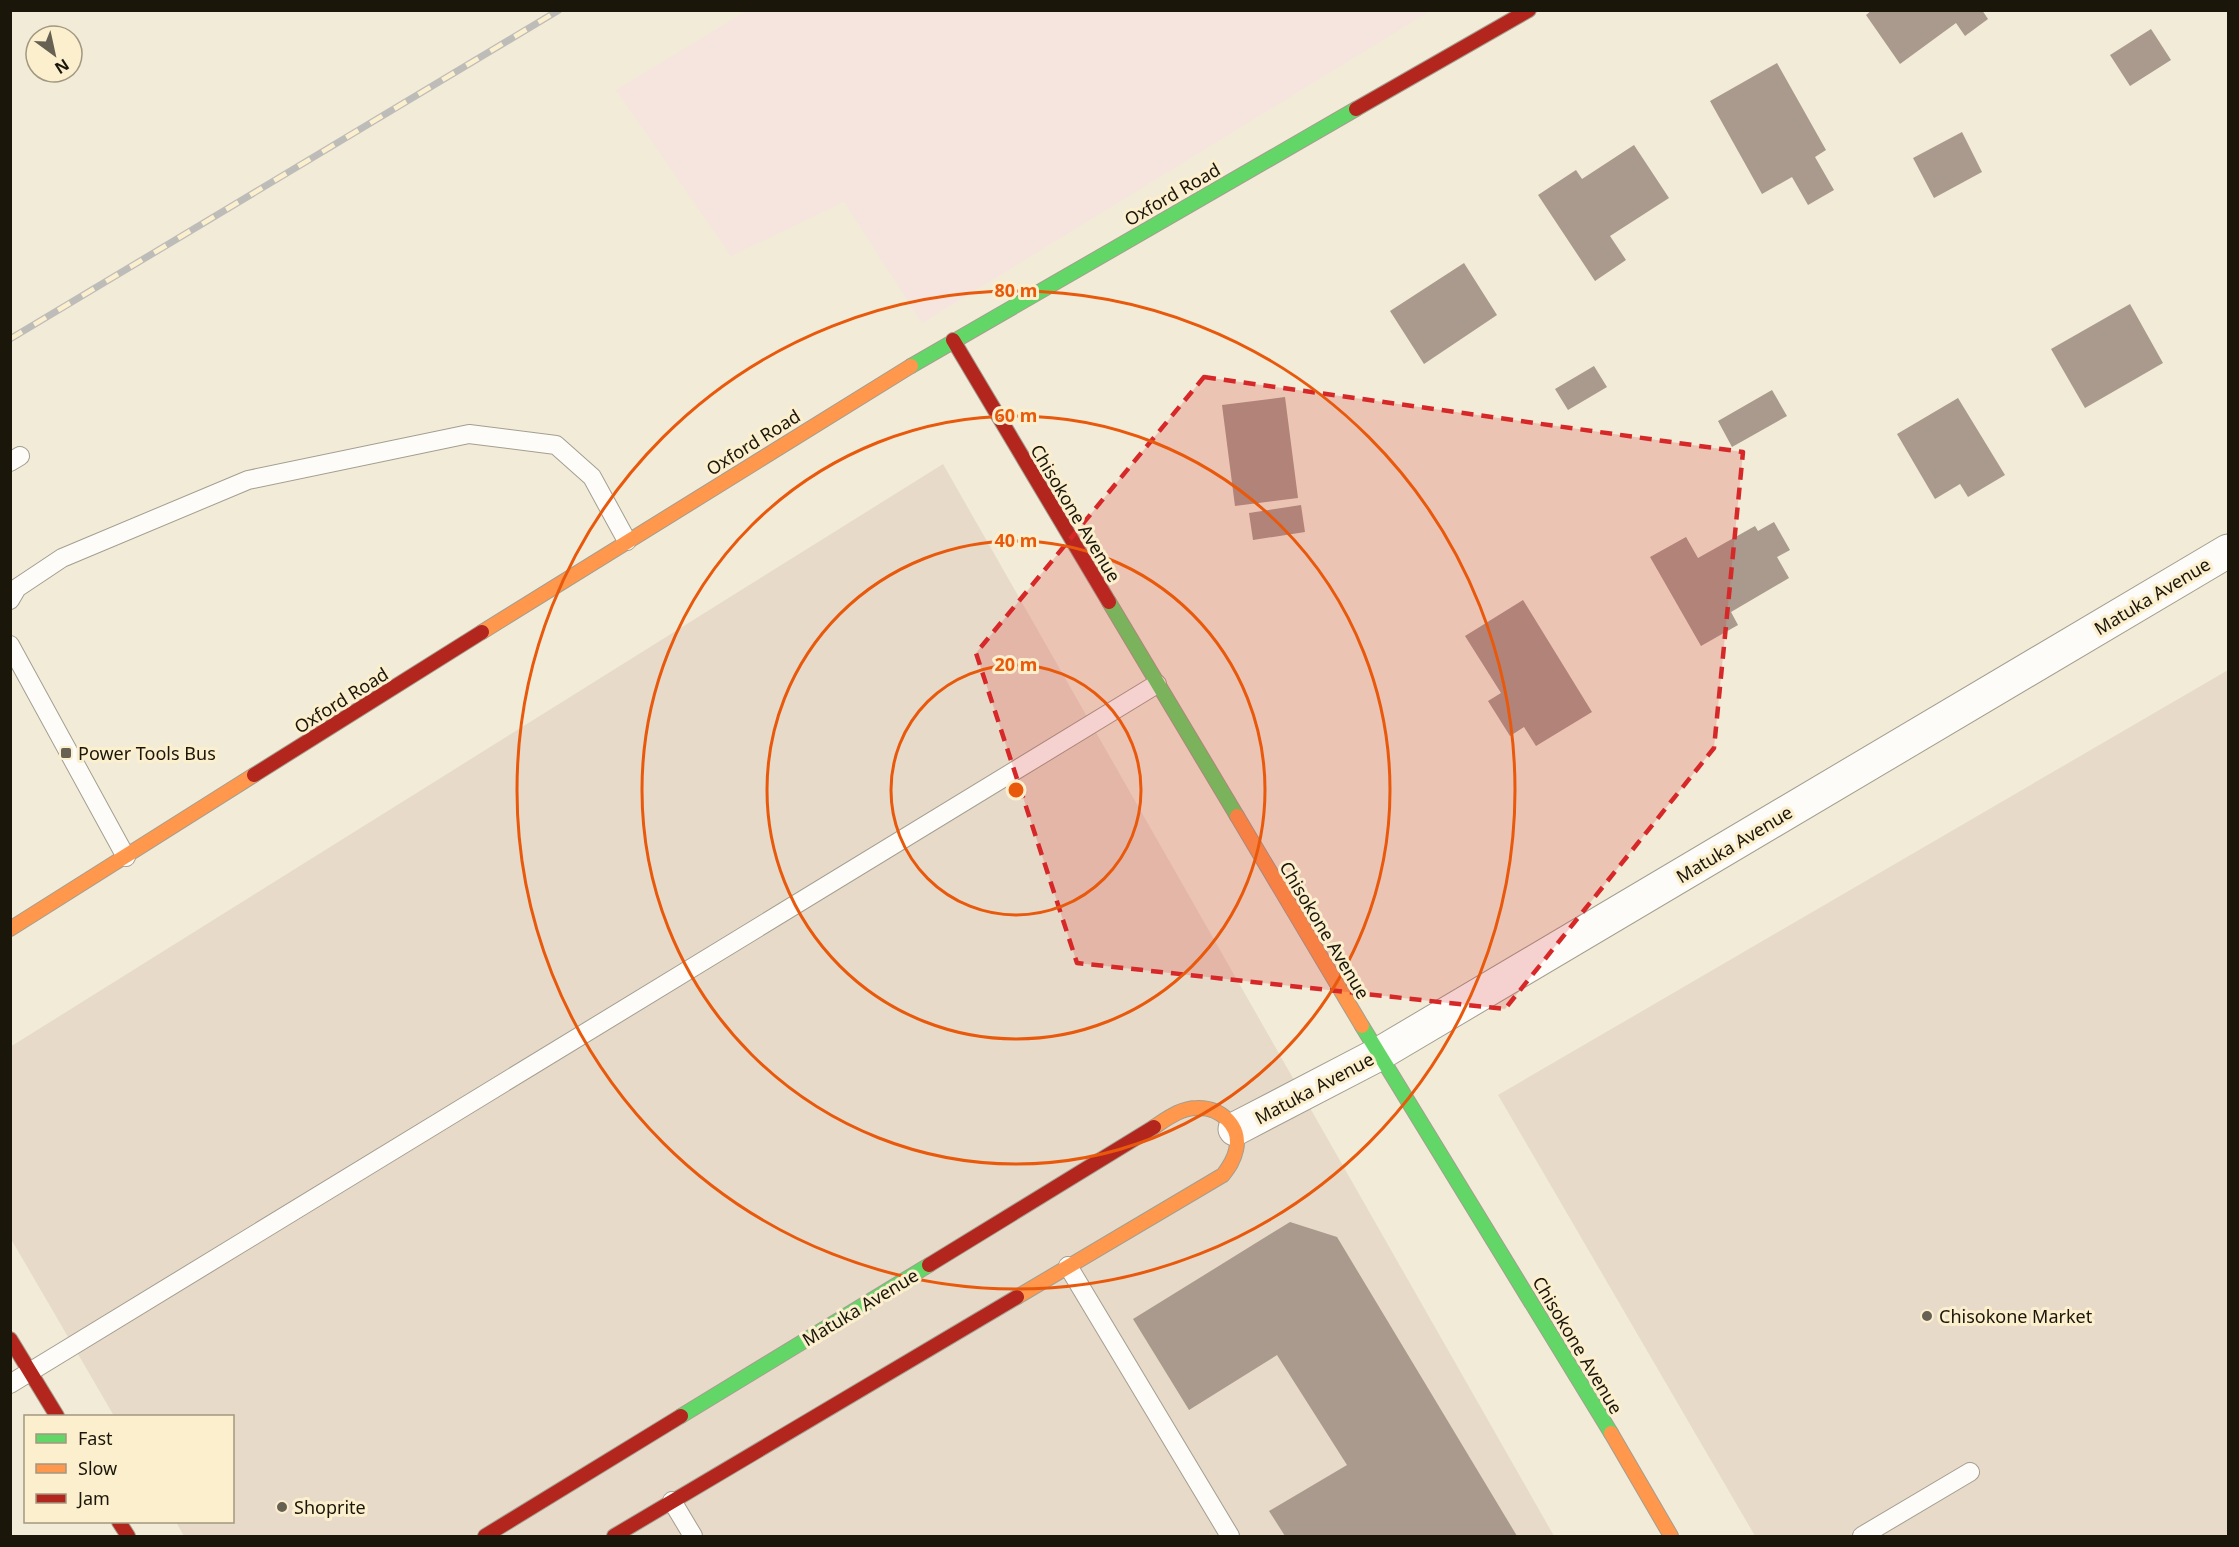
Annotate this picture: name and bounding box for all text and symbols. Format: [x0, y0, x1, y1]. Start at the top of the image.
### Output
north arrow [24, 24, 84, 84]
text: N [51, 54, 74, 79]
street label: Oxford Road [1120, 157, 1224, 231]
text: 80 m [995, 278, 1037, 302]
text: 60 m [995, 403, 1037, 427]
street label: Oxford Road [701, 404, 805, 480]
street label: Chisokone Avenue [1025, 440, 1127, 586]
text: 40 m [995, 528, 1037, 552]
street label: Matuka Avenue [2089, 552, 2215, 640]
text: 20 m [995, 652, 1037, 676]
street label: Oxford Road [289, 662, 393, 738]
place label: Power Tools Bus [78, 741, 216, 765]
marker: Power Tools Bus [59, 746, 73, 760]
centre of rings [1006, 780, 1026, 800]
street label: Matuka Avenue [1671, 800, 1797, 888]
street label: Chisokone Avenue [1274, 857, 1376, 1003]
street label: Matuka Avenue [1250, 1047, 1378, 1129]
street label: Matuka Avenue [797, 1263, 923, 1351]
street label: Chisokone Avenue [1527, 1272, 1629, 1418]
place label: Chisokone Market [1939, 1304, 2093, 1328]
marker: Chisokone Market [1920, 1309, 1934, 1323]
legend [24, 1415, 234, 1523]
text: Fast [78, 1426, 113, 1450]
text: Slow [78, 1456, 117, 1480]
text: Jam [76, 1486, 110, 1510]
place label: Shoprite [294, 1495, 366, 1519]
marker: Shoprite [275, 1500, 289, 1514]

